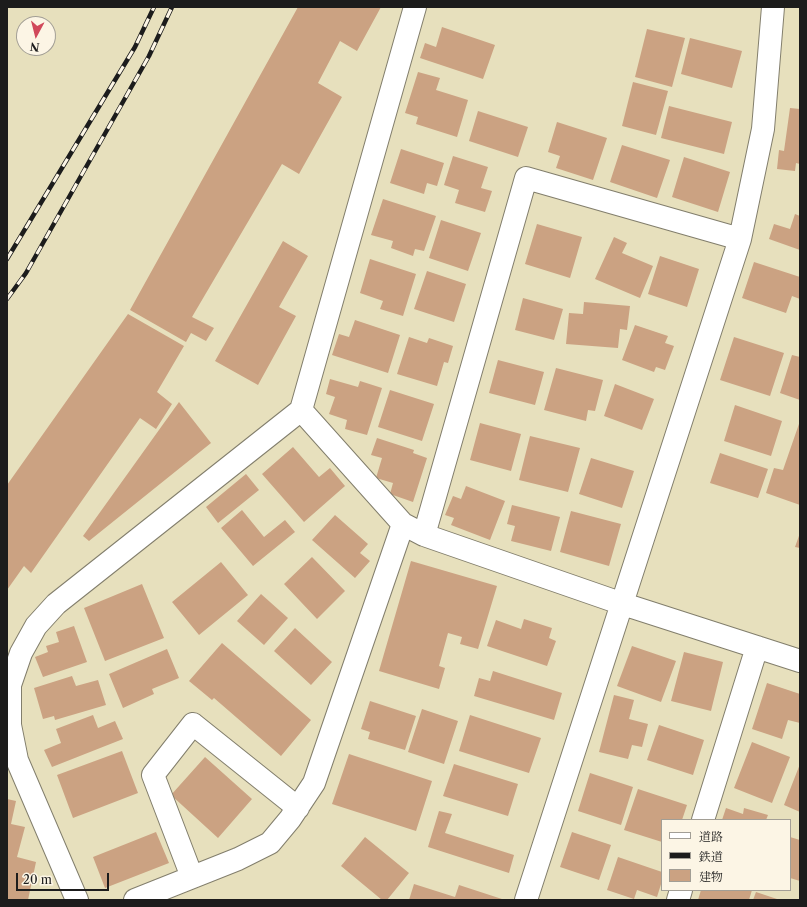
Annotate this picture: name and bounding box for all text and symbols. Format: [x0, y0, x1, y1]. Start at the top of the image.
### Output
north arrow [16, 16, 56, 56]
text: N [29, 39, 40, 54]
legend [661, 819, 791, 891]
text: 道路 [699, 829, 723, 844]
text: 鉄道 [699, 849, 723, 864]
scale bar [18, 865, 111, 891]
text: 建物 [699, 869, 723, 884]
text: 20 m [23, 872, 52, 887]

